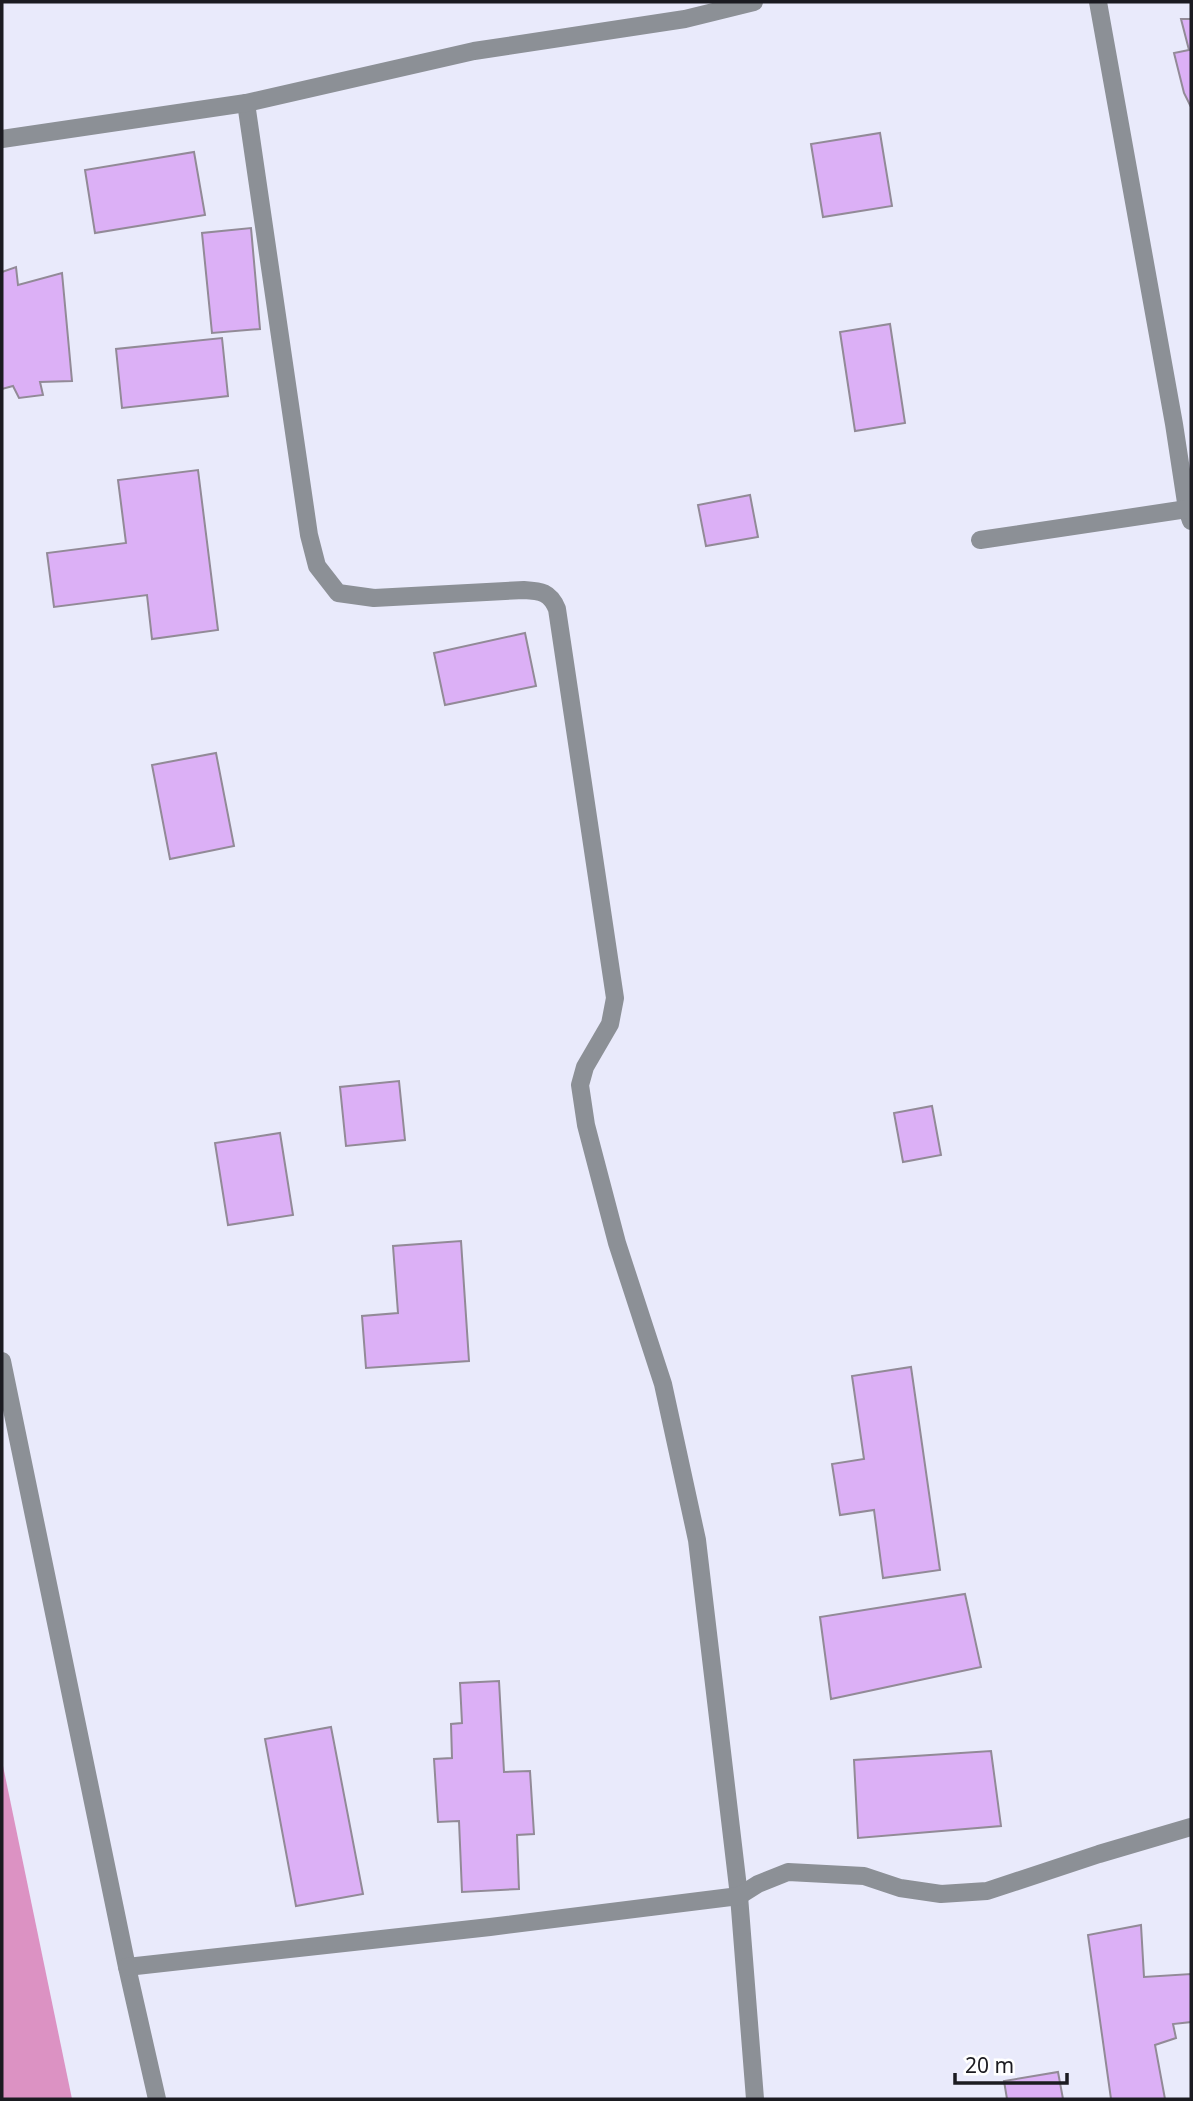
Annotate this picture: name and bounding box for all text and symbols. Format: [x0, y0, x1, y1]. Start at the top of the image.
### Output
scale bar [955, 2042, 1067, 2086]
text: 20 m [965, 2051, 1014, 2079]

